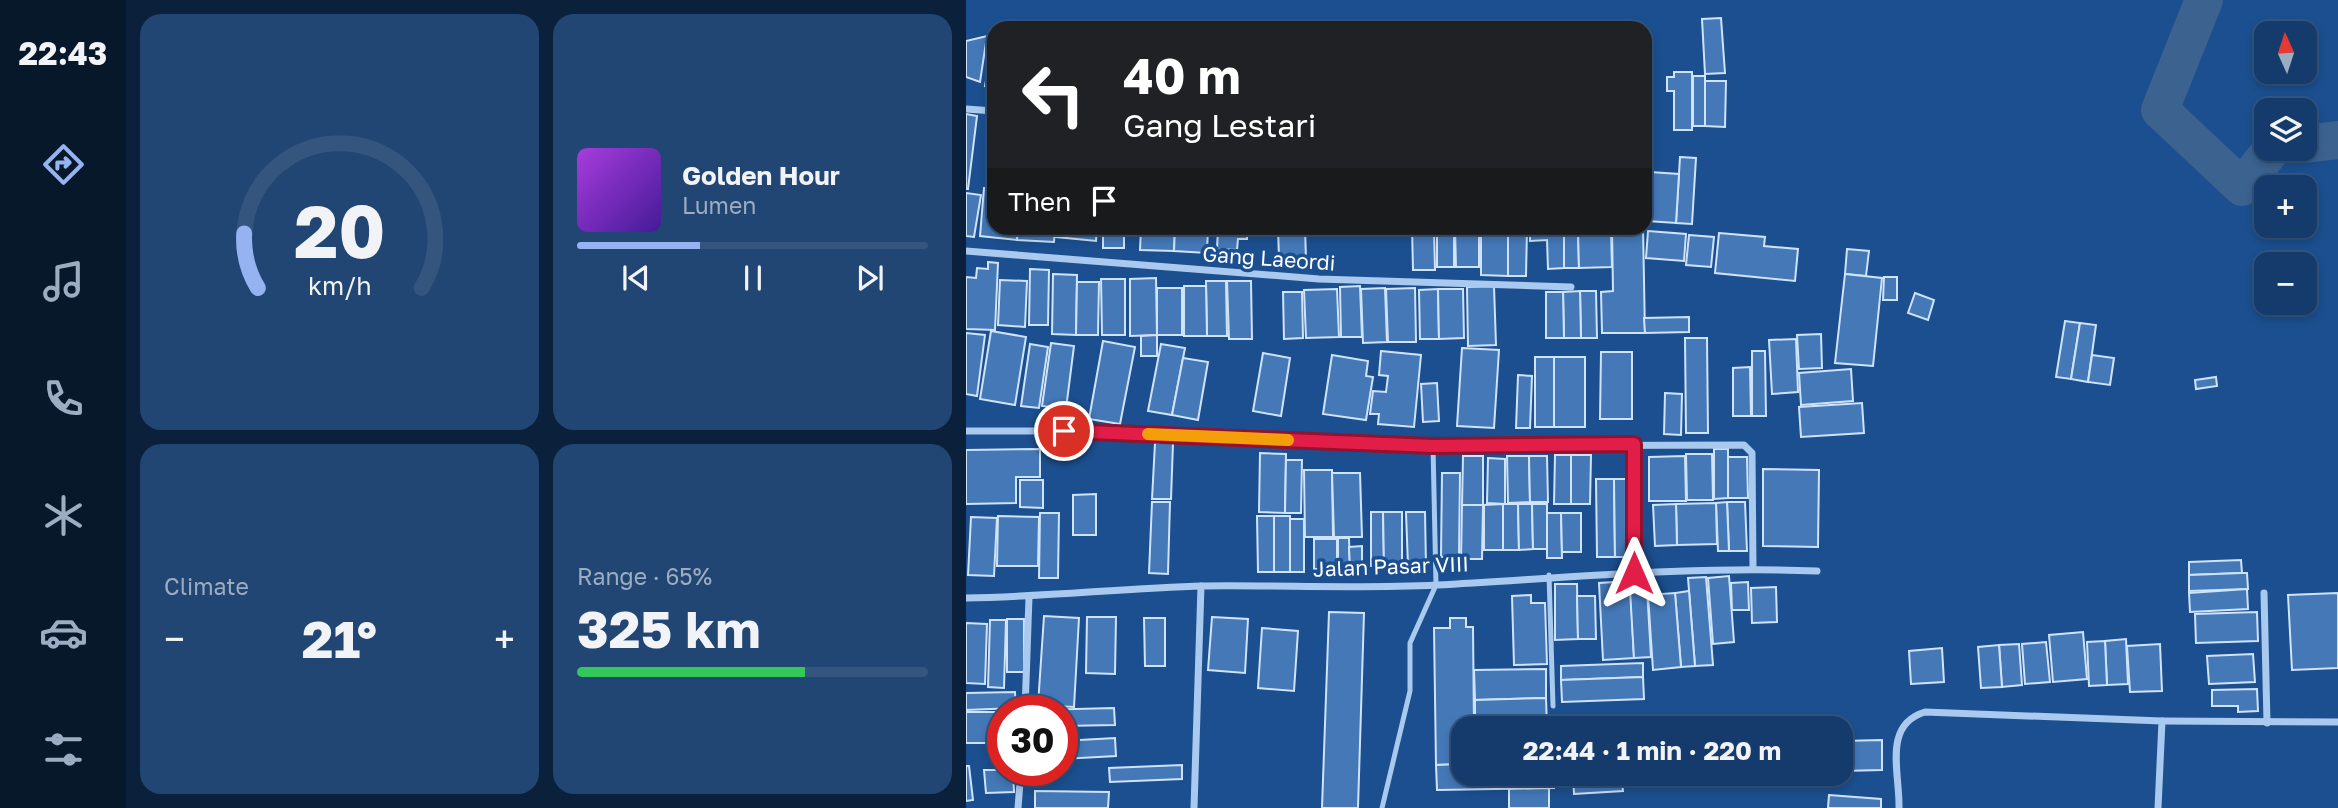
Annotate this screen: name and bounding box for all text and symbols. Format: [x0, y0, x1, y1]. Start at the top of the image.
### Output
north arrow [2254, 21, 2317, 84]
map controls [2254, 21, 2317, 315]
text: 22:43 [19, 34, 107, 72]
text: 40 m [1123, 46, 1241, 105]
icon: left [1008, 49, 1099, 140]
button: layers [2254, 98, 2317, 161]
text: Gang Lestari [1123, 106, 1316, 144]
icon: directions [39, 140, 88, 189]
text: Golden Hour [682, 160, 840, 191]
button: + [2254, 175, 2317, 238]
icon: arrive [1085, 182, 1123, 220]
text: Then [1008, 186, 1071, 217]
text: 20 [294, 188, 385, 275]
text: Lumen [682, 191, 756, 219]
street label: Gang Laeordi [1202, 240, 1336, 276]
button: − [2254, 252, 2317, 315]
icon: music [39, 257, 88, 306]
icon: previous [617, 259, 655, 297]
icon: pause [734, 259, 772, 297]
icon: next [851, 259, 889, 297]
text: km/h [308, 270, 371, 301]
icon: phone [39, 374, 88, 423]
pin [1034, 401, 1094, 461]
icon: arrive [1045, 412, 1083, 450]
icon: climate [39, 491, 88, 540]
position arrow [1597, 536, 1671, 610]
street label: Jalan Pasar VIII [1313, 550, 1469, 582]
text: Range · 65% [577, 562, 712, 590]
text: Climate [164, 572, 249, 600]
text: 325 km [577, 597, 761, 659]
text: 21° [302, 607, 377, 669]
icon: car [39, 608, 88, 657]
text: − [164, 616, 185, 661]
text: + [494, 616, 515, 661]
speed limit sign: 30 [987, 695, 1078, 786]
icon: filters [39, 725, 88, 774]
text: 22:44 · 1 min · 220 m [1523, 735, 1781, 766]

